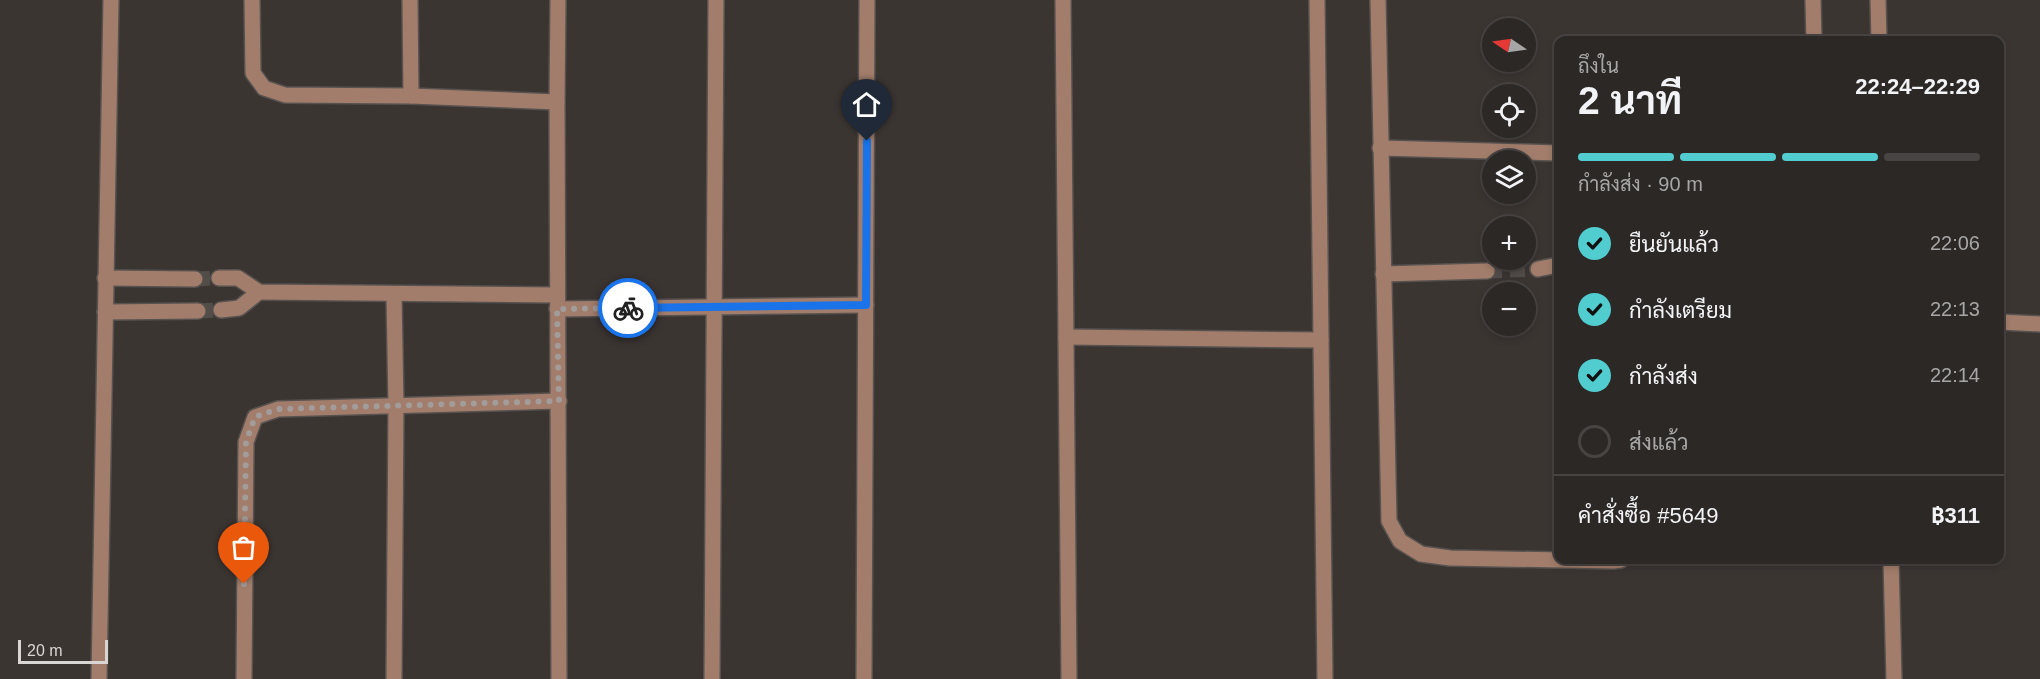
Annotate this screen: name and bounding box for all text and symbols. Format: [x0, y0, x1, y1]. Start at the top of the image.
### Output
north arrow [1482, 18, 1536, 72]
map controls [1482, 18, 1536, 336]
text: ถึงใน [1578, 55, 1619, 77]
text: 22:24–22:29 [1855, 74, 1980, 99]
pin [841, 79, 892, 141]
text: 2 นาที [1578, 79, 1682, 122]
button: locate [1482, 84, 1536, 138]
icon: home [850, 88, 883, 121]
button: layers [1482, 150, 1536, 204]
text: กำลังส่ง · 90 m [1578, 173, 1703, 195]
button: + [1482, 216, 1536, 270]
icon: check [1578, 227, 1611, 260]
text: ยืนยันแล้ว [1629, 232, 1719, 257]
text: 22:06 [1930, 232, 1980, 254]
courier [598, 278, 658, 338]
button: − [1482, 282, 1536, 336]
icon: bike [612, 292, 645, 325]
icon: check [1578, 293, 1611, 326]
text: กำลังเตรียม [1629, 298, 1732, 323]
text: 22:13 [1930, 298, 1980, 320]
icon: check [1578, 359, 1611, 392]
text: กำลังส่ง [1629, 364, 1698, 389]
text: 22:14 [1930, 364, 1980, 386]
text: ส่งแล้ว [1629, 430, 1689, 455]
text: คำสั่งซื้อ #5649 [1578, 503, 1718, 528]
text: ฿311 [1931, 503, 1980, 528]
pin [218, 522, 269, 584]
icon: bag [227, 531, 260, 564]
scale bar [18, 637, 108, 664]
text: 20 m [27, 642, 63, 659]

